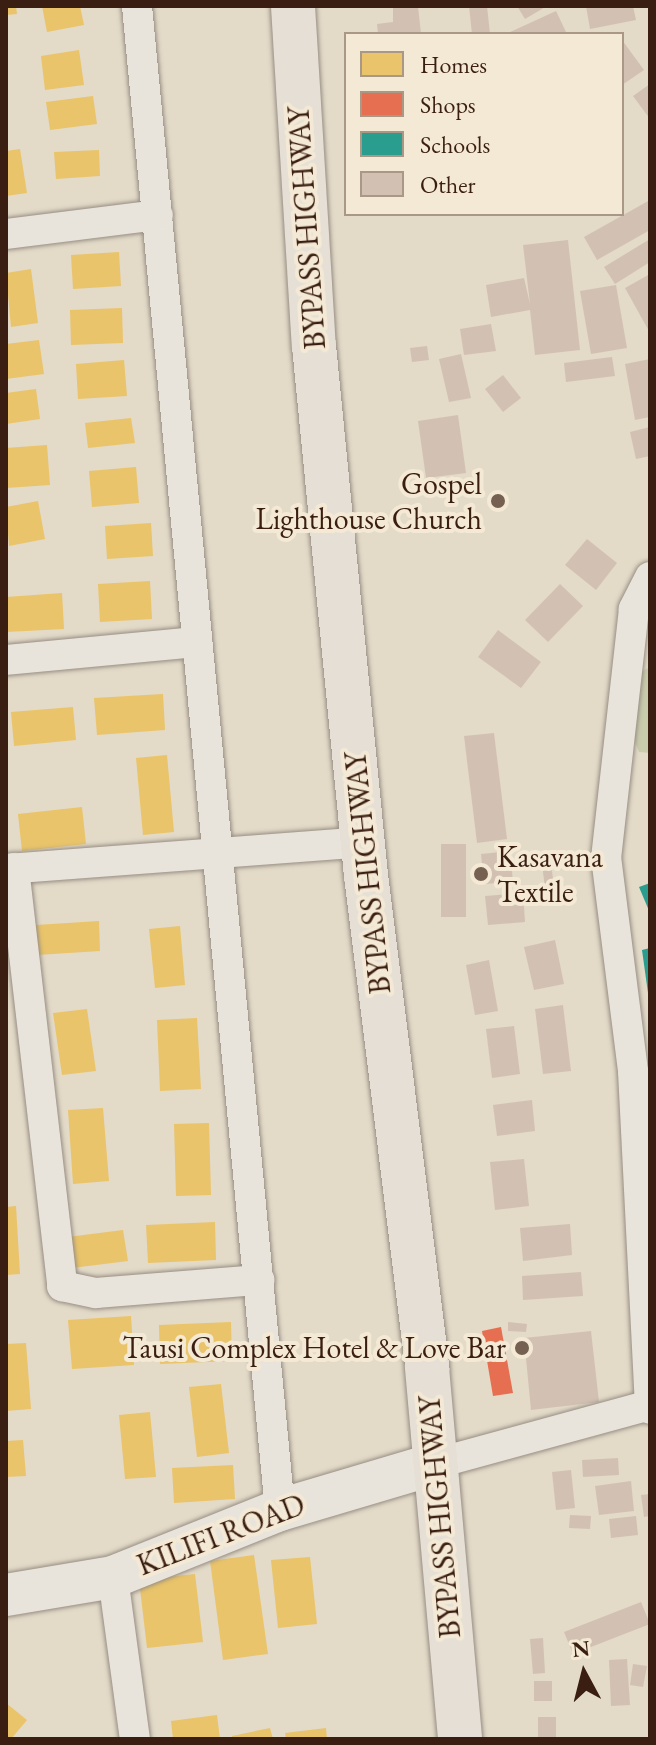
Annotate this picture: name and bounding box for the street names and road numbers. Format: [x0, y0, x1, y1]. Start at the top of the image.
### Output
street label: BYPASS HIGHWAY [281, 106, 333, 350]
street label: BYPASS HIGHWAY [337, 750, 399, 996]
street label: BYPASS HIGHWAY [411, 1394, 469, 1640]
street label: KILIFI ROAD [132, 1487, 310, 1583]

